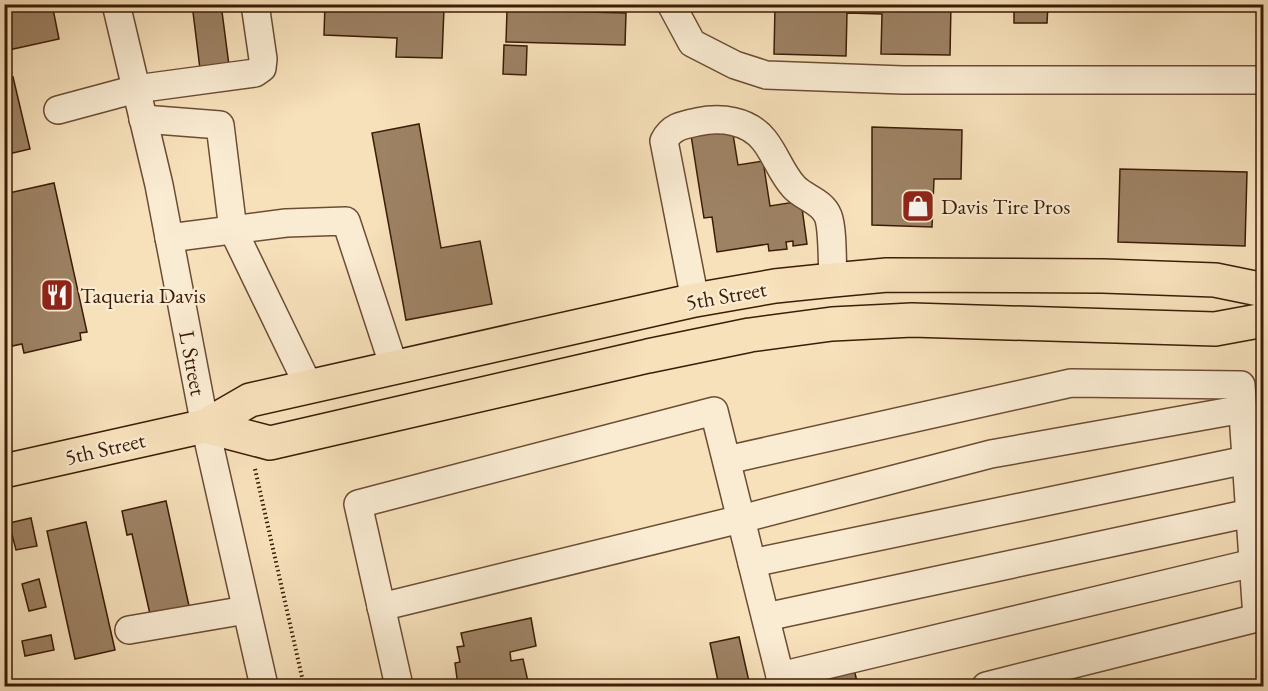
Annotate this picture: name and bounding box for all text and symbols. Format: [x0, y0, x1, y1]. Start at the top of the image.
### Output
shop icon: Davis Tire Pros [900, 188, 936, 224]
place label: Davis Tire Pros [941, 192, 1070, 221]
street label: 5th Street [683, 274, 769, 317]
restaurant icon: Taqueria Davis [39, 277, 75, 313]
place label: Taqueria Davis [80, 281, 206, 310]
street label: L Street [172, 328, 213, 398]
street label: 5th Street [62, 425, 148, 472]

